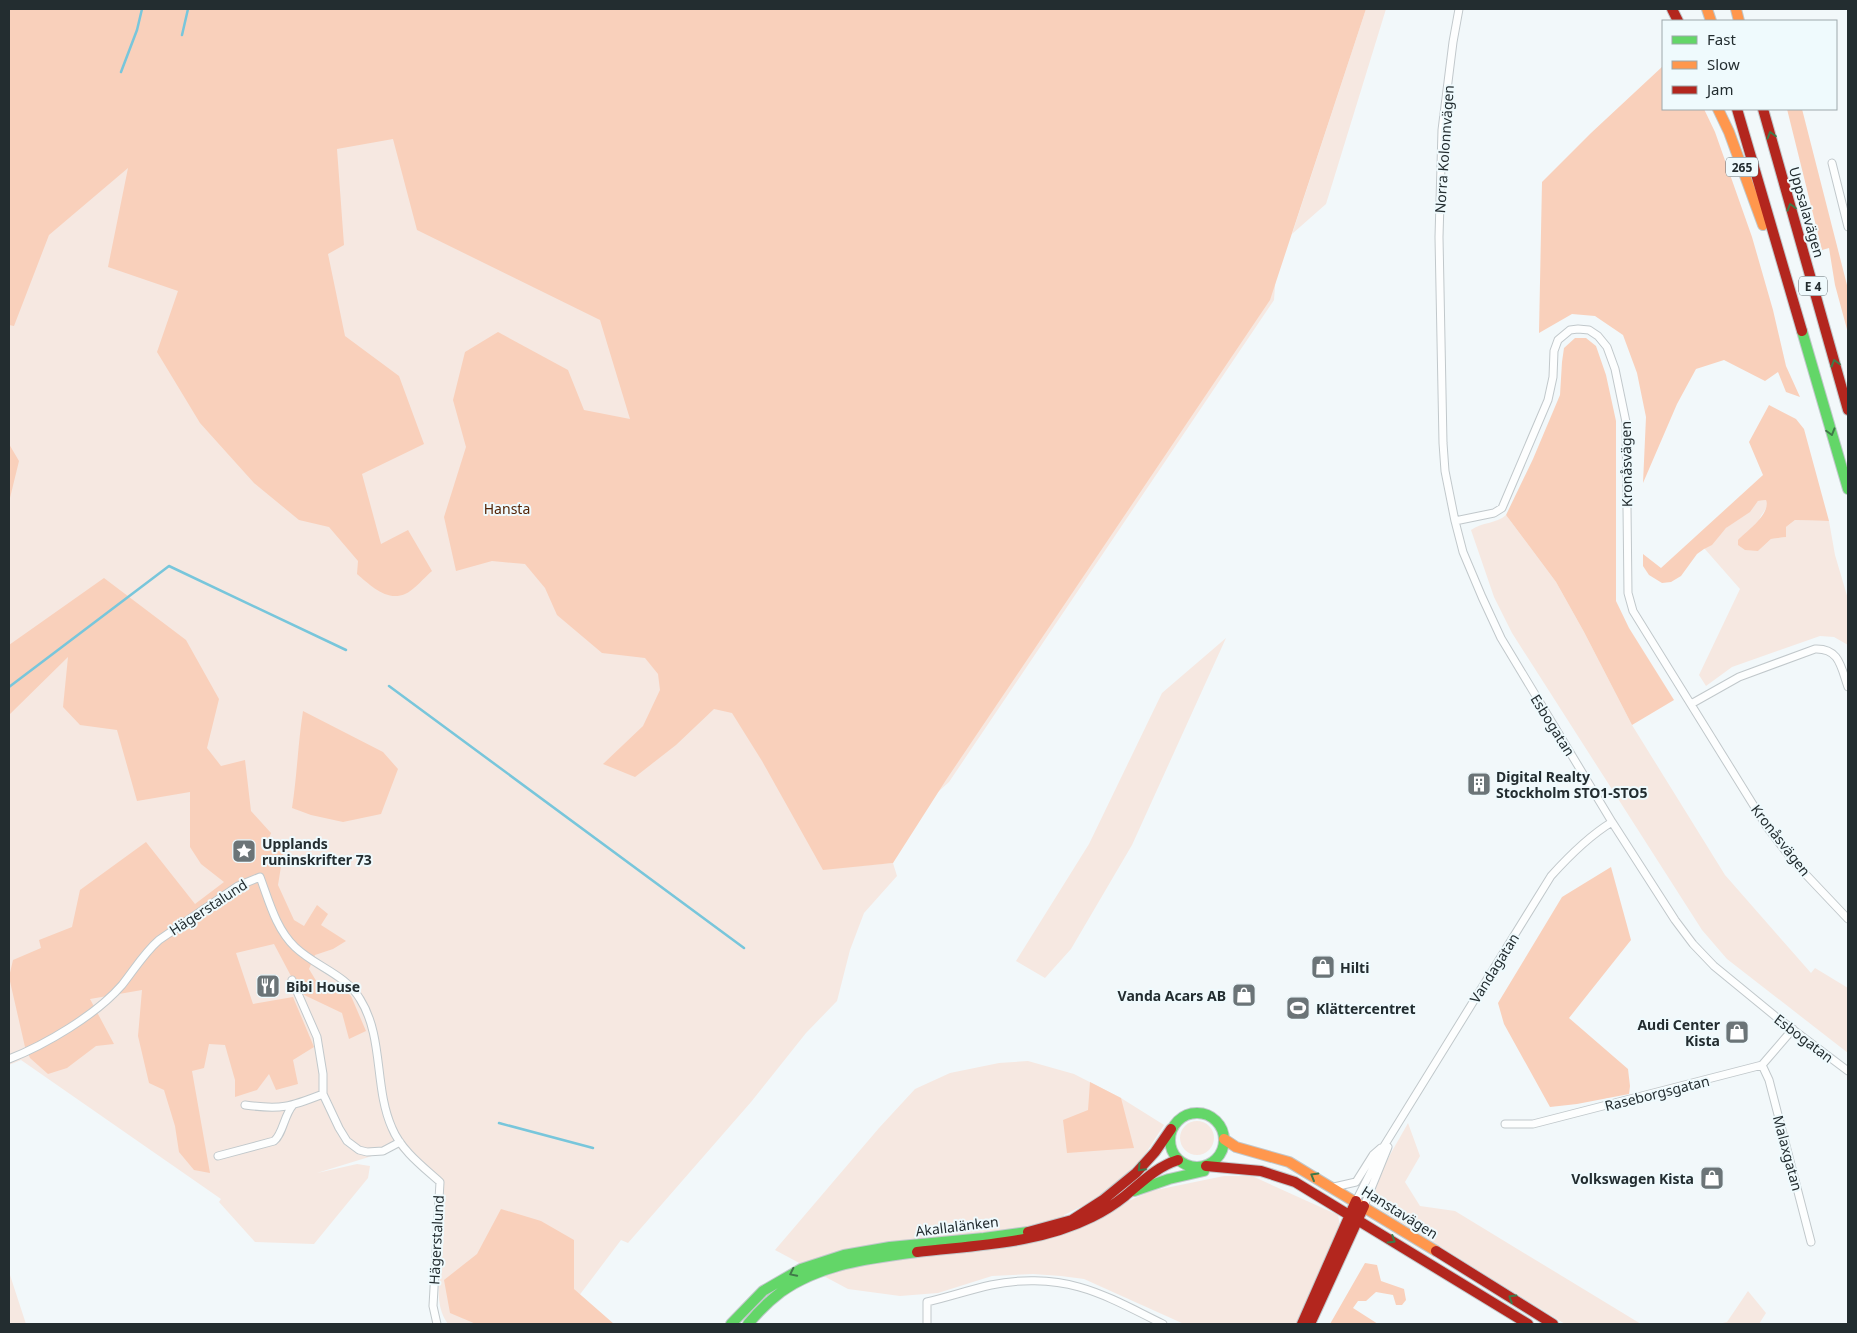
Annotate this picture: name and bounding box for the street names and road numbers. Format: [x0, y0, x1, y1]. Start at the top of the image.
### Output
street label: Norra Kolonnvägen [1430, 84, 1458, 214]
road number: 265 [1726, 158, 1758, 176]
street label: Uppsalavägen [1785, 164, 1829, 260]
road number: E 4 [1799, 276, 1827, 296]
street label: Kronåsvägen [1616, 421, 1636, 507]
street label: Esbogatan [1527, 690, 1579, 760]
street label: Kronåsvägen [1747, 800, 1815, 880]
street label: Hägerstalund [165, 875, 251, 939]
street label: Vandagatan [1465, 929, 1523, 1007]
street label: Esbogatan [1770, 1009, 1838, 1067]
street label: Raseborgsgatan [1603, 1071, 1711, 1115]
street label: Malaxgatan [1769, 1113, 1807, 1193]
street label: Hanstavägen [1358, 1181, 1442, 1243]
street label: Hägerstalund [424, 1195, 448, 1285]
street label: Akallalänken [914, 1211, 1000, 1241]

